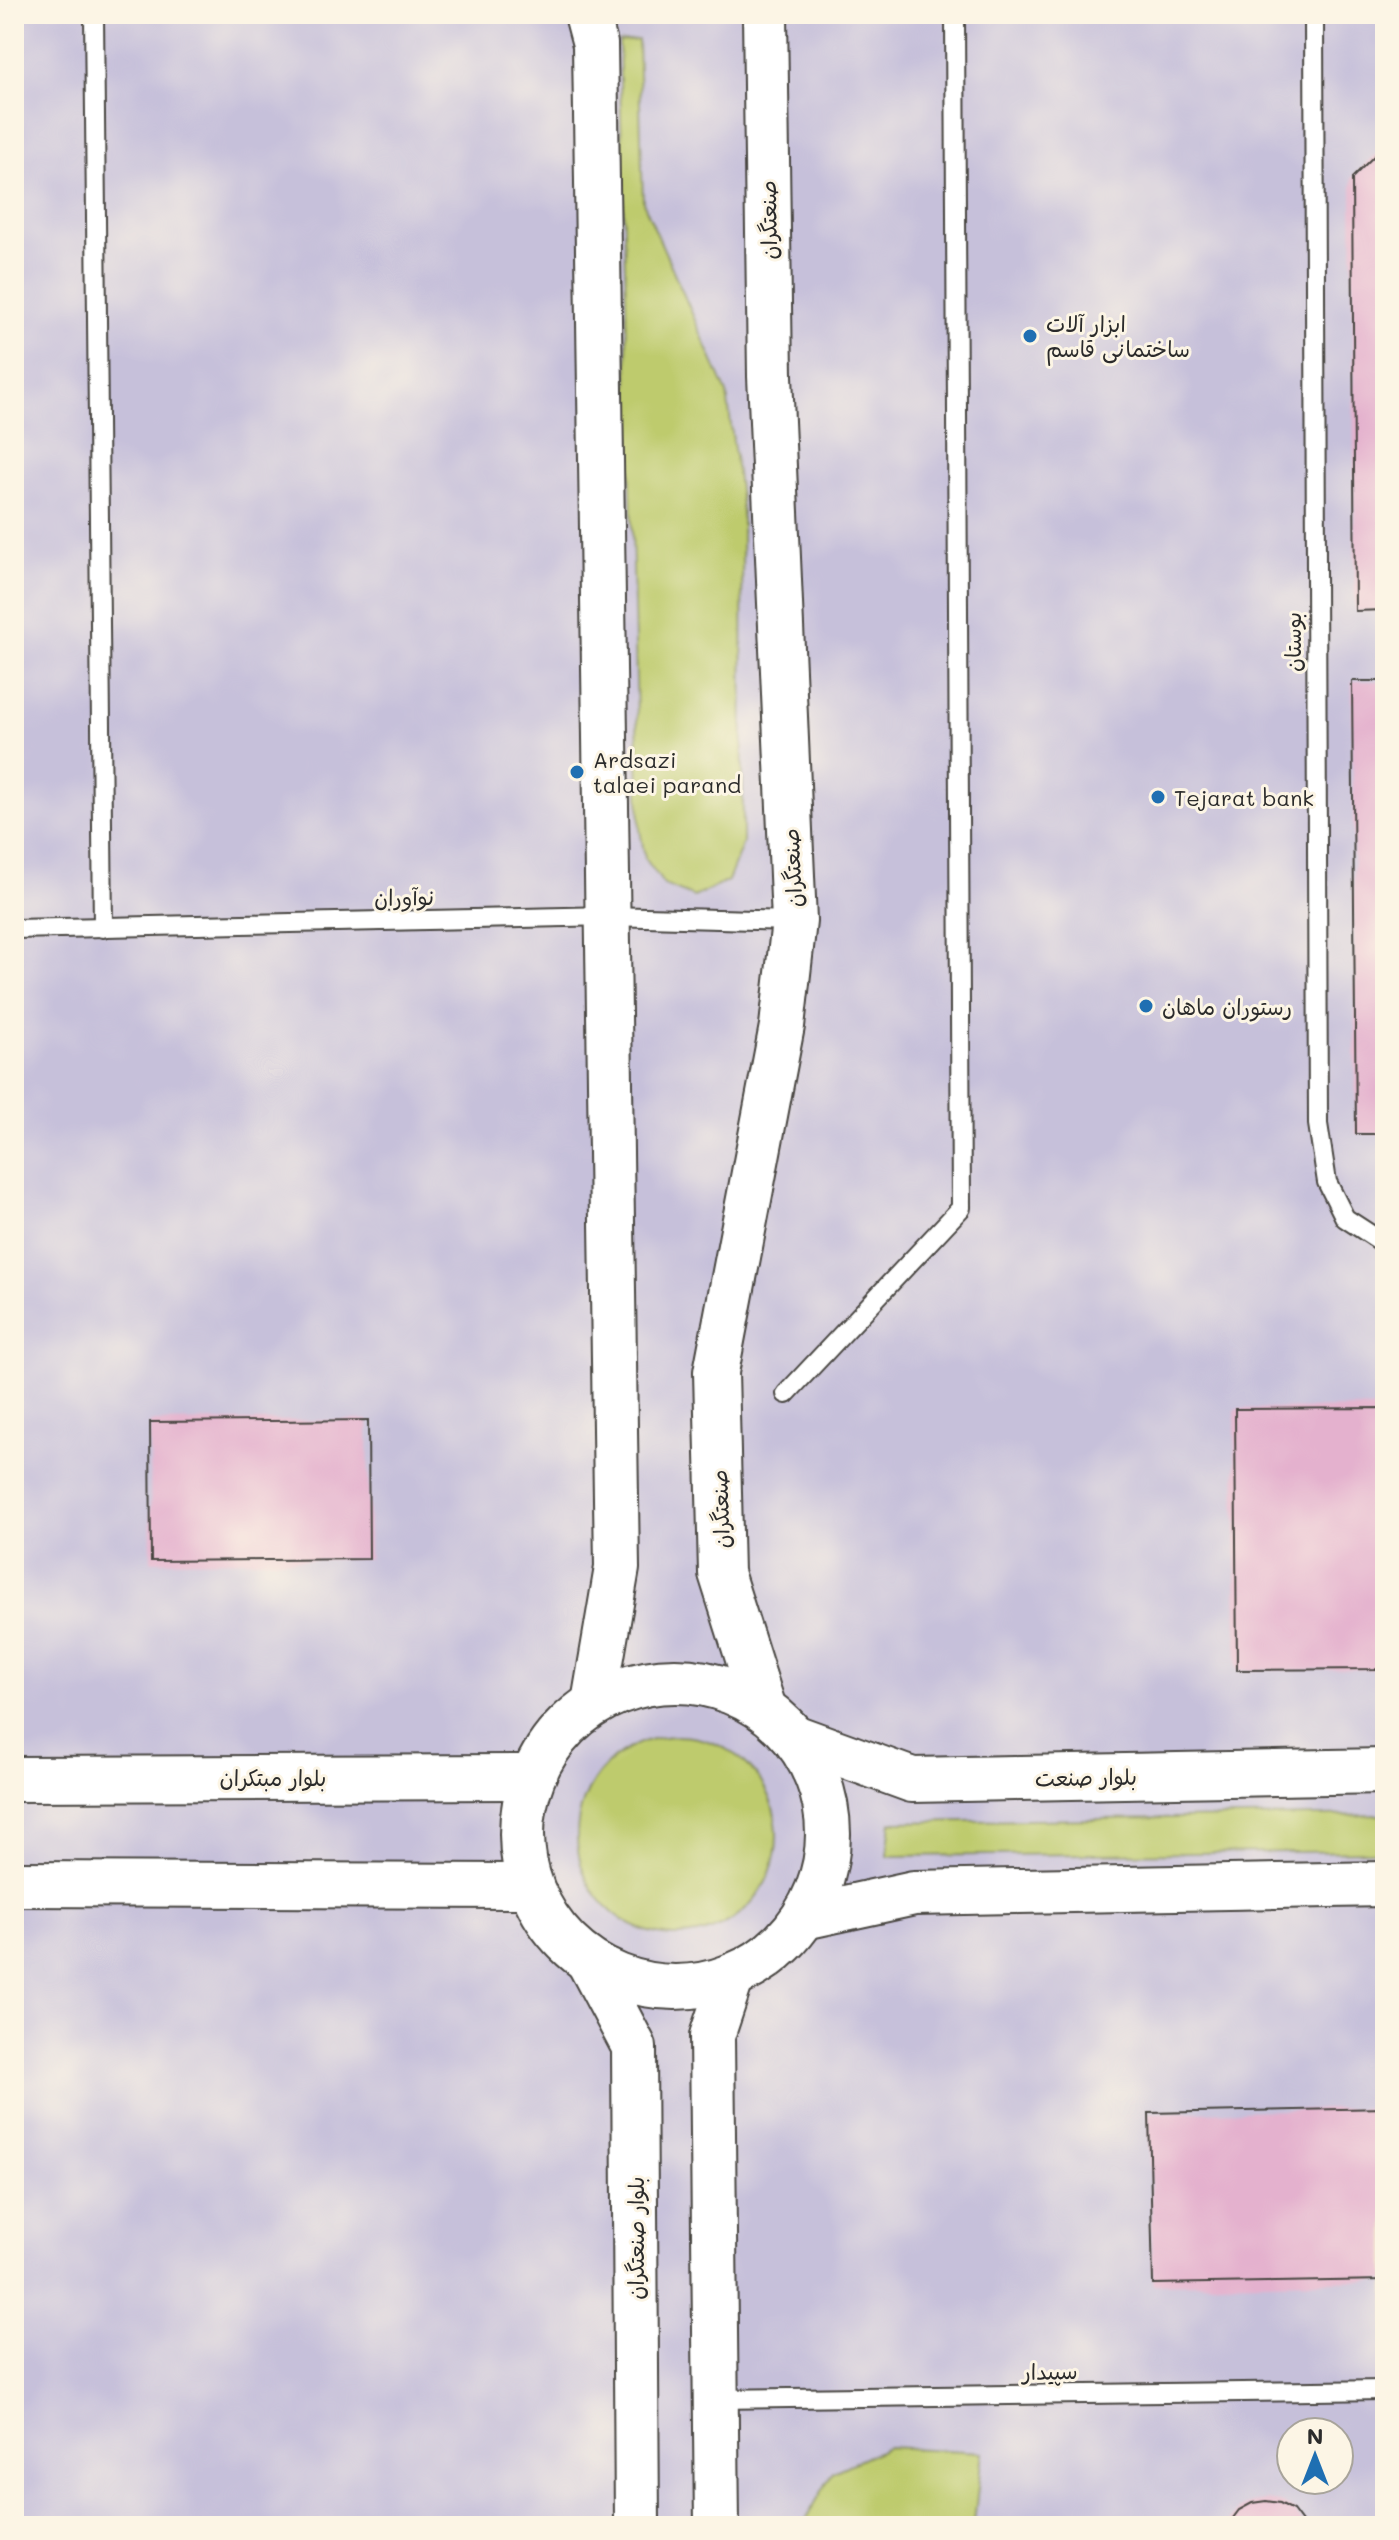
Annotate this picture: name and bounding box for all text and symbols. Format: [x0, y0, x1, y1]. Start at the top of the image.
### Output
street label: صنعتگران [753, 180, 783, 260]
place label: ابزار آلات ساختمانی قاسم [1046, 309, 1190, 366]
marker: ابزار آلات ساختمانی قاسم [1021, 327, 1039, 345]
street label: بوستان [1278, 612, 1307, 672]
place label: Ardsazi talaei parand [593, 745, 741, 799]
marker: Ardsazi talaei parand [568, 763, 586, 781]
place label: Tejarat bank [1174, 783, 1314, 812]
marker: Tejarat bank [1149, 788, 1167, 806]
street label: صنعتگران [775, 828, 809, 908]
street label: نوآوران [374, 882, 434, 913]
place label: رستوران ماهان [1162, 992, 1292, 1022]
marker: رستوران ماهان [1137, 997, 1155, 1015]
street label: صنعتگران [704, 1469, 736, 1549]
street label: بلوار صنعت [1035, 1762, 1137, 1792]
street label: بلوار مبتکران [219, 1763, 327, 1792]
street label: بلوار صنعتگران [621, 2176, 650, 2300]
street label: سپیدار [1020, 2356, 1078, 2387]
north arrow [1275, 2416, 1355, 2496]
text: N [1307, 2421, 1323, 2450]

